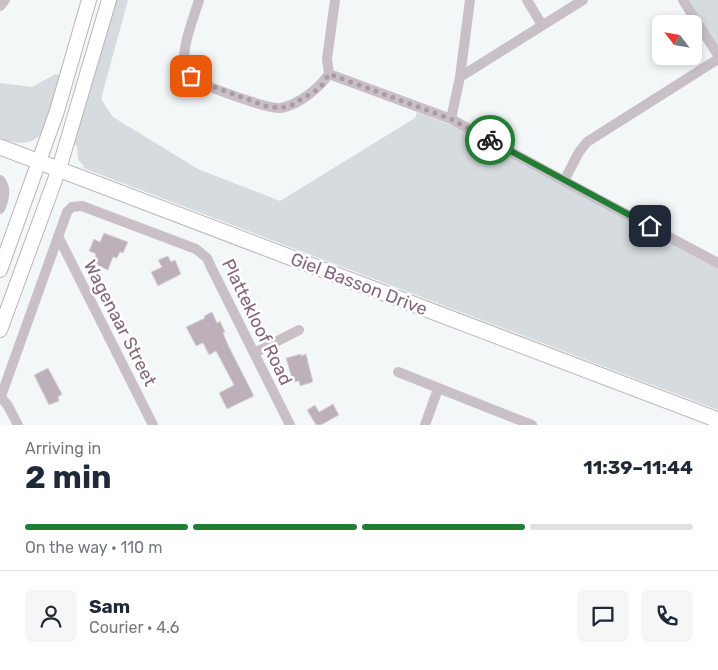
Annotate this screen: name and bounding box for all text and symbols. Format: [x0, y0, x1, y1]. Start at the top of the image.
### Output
north arrow [652, 15, 702, 65]
map controls [652, 15, 702, 65]
pin [170, 55, 212, 97]
icon: bag [177, 62, 205, 90]
courier [465, 115, 515, 165]
icon: bike [476, 126, 504, 154]
pin [629, 205, 671, 247]
icon: home [636, 212, 664, 240]
street label: Giel Basson Drive [287, 248, 431, 320]
street label: Plattekloof Road [217, 255, 297, 389]
street label: Wagenaar Street [79, 256, 161, 390]
text: Arriving in [25, 439, 101, 458]
text: 11:39–11:44 [583, 456, 693, 479]
text: 2 min [25, 458, 112, 496]
text: On the way · 110 m [25, 538, 162, 557]
button: person [25, 590, 77, 642]
button: chat [577, 590, 629, 642]
button: phone [641, 590, 693, 642]
text: Sam [89, 595, 130, 618]
text: Courier · 4.6 [89, 618, 179, 637]

